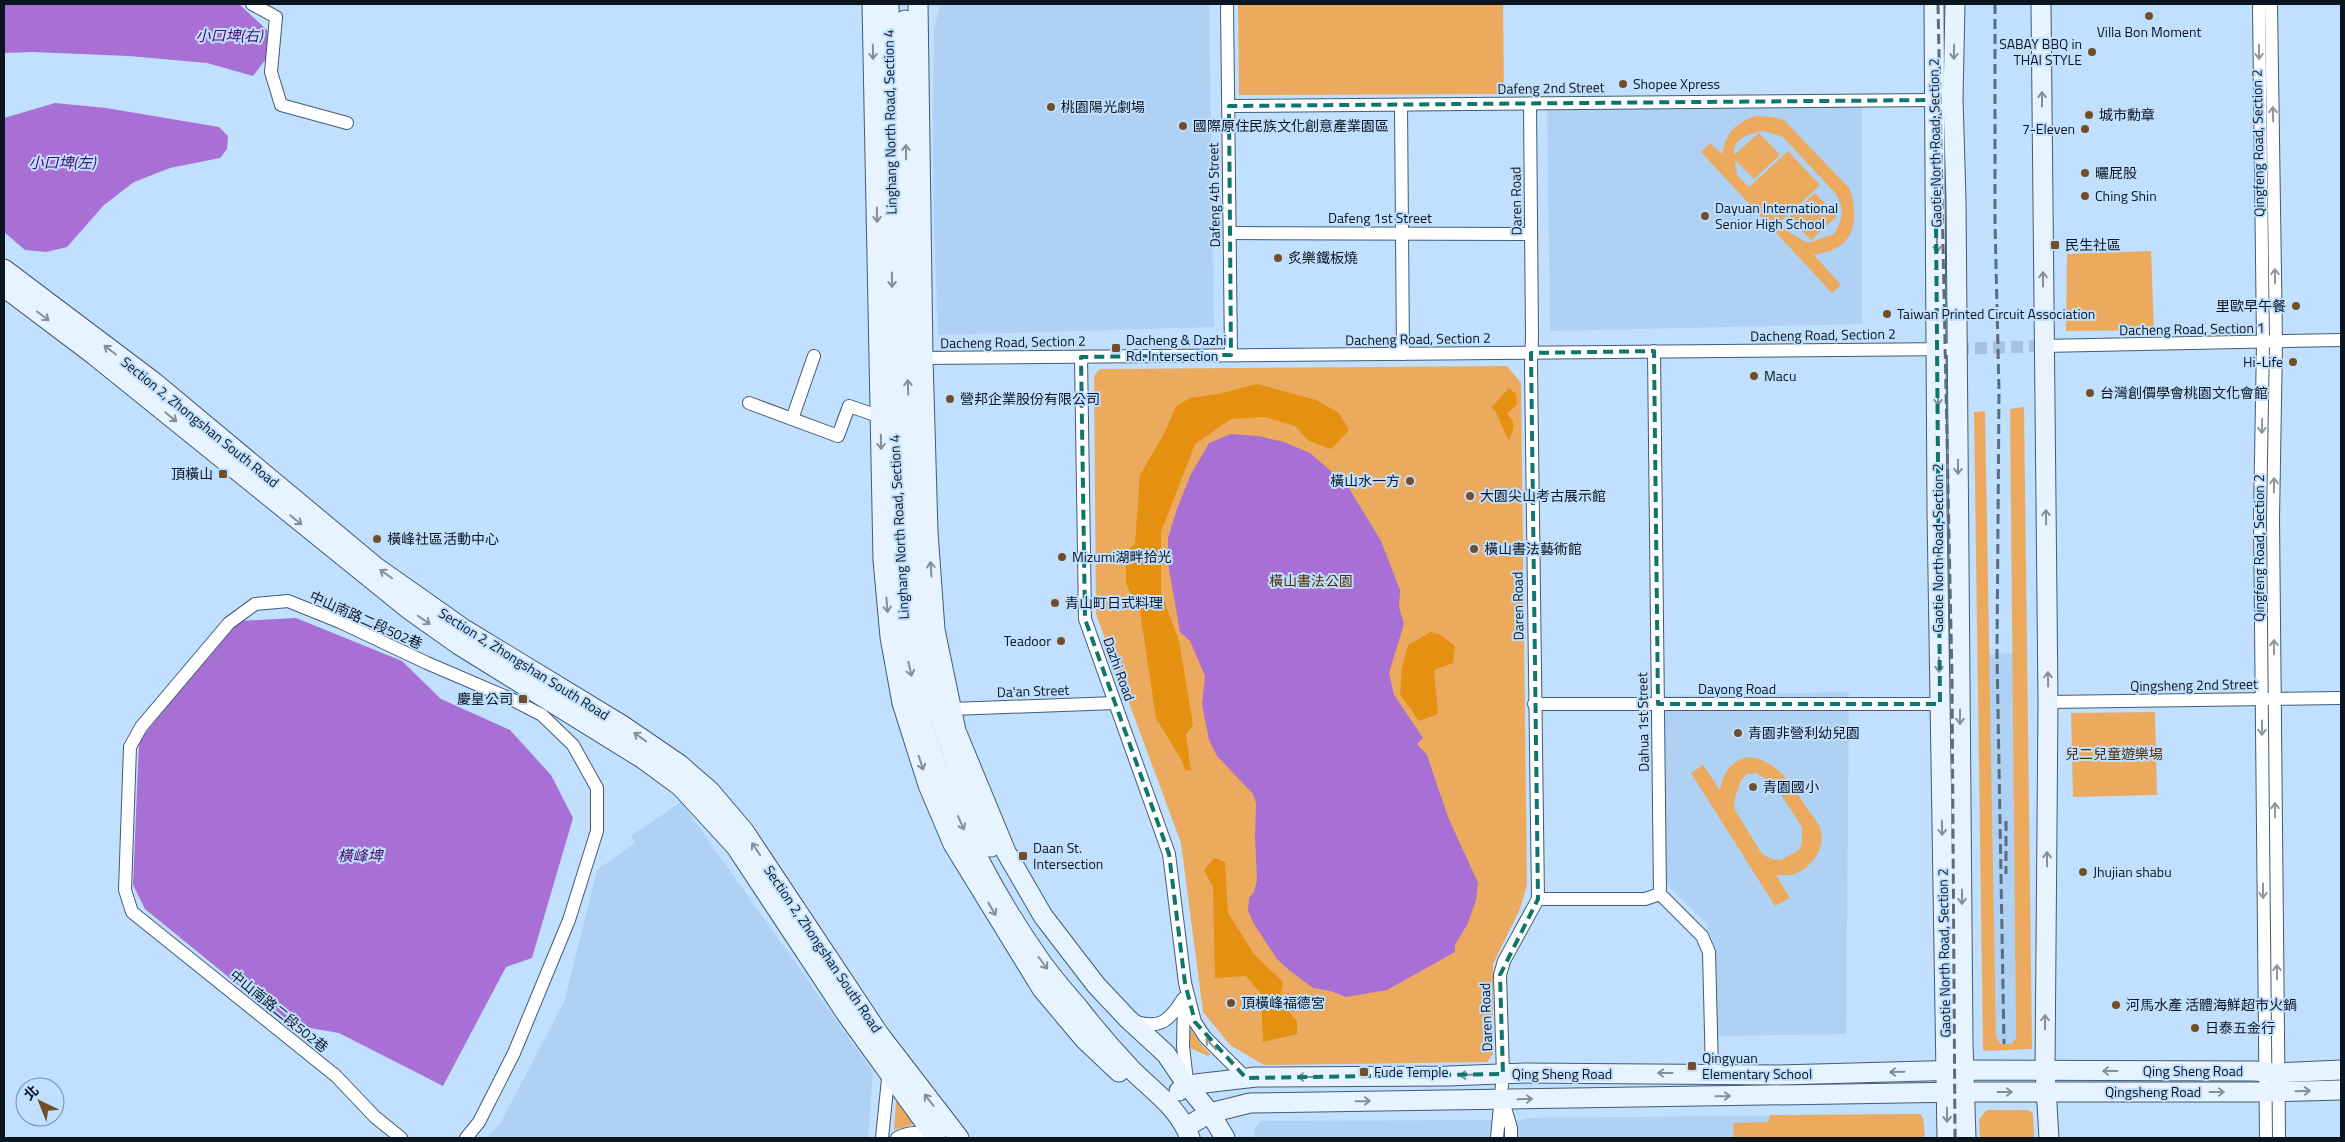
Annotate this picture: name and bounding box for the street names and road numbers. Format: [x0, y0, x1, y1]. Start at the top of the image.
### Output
street label: Linghang North Road, Section 4 [877, 29, 902, 215]
street label: Gaotie North Road, Section 2 [1923, 58, 1946, 228]
street label: Qingfeng Road, Section 2 [2246, 69, 2269, 217]
street label: Dafeng 2nd Street [1497, 76, 1605, 99]
street label: Dafeng 4th Street [1202, 142, 1225, 248]
street label: Daren Road [1504, 166, 1527, 236]
street label: Dafeng 1st Street [1328, 207, 1432, 228]
street label: Dacheng Road, Section 1 [2119, 317, 2265, 340]
street label: Dacheng Road, Section 2 [1750, 323, 1896, 346]
street label: Dacheng Road, Section 2 [1345, 327, 1491, 350]
street label: Dacheng Road, Section 2 [940, 330, 1086, 353]
street label: Section 2, Zhongshan South Road [117, 351, 284, 492]
street label: Linghang North Road, Section 4 [883, 434, 914, 620]
street label: Gaotie North Road, Section 2 [1927, 463, 1948, 633]
street label: Qingfeng Road, Section 2 [2248, 474, 2269, 622]
street label: Daren Road [1506, 571, 1529, 641]
street label: 中山南路二段502巷 [306, 585, 426, 654]
street label: Section 2, Zhongshan South Road [435, 602, 614, 725]
street label: Dazhi Road [1098, 634, 1141, 704]
street label: Dahua 1st Street [1631, 672, 1654, 772]
street label: Qingsheng 2nd Street [2130, 673, 2258, 696]
street label: Dayong Road [1698, 678, 1776, 699]
street label: Da'an Street [996, 679, 1070, 702]
street label: Section 2, Zhongshan South Road [759, 861, 887, 1037]
street label: Gaotie North Road, Section 2 [1932, 868, 1955, 1038]
street label: 中山南路二段502巷 [225, 964, 333, 1057]
street label: Daren Road [1474, 982, 1497, 1052]
street label: Qing Sheng Road [2143, 1060, 2243, 1081]
street label: Qing Sheng Road [1512, 1063, 1612, 1084]
street label: Qingsheng Road [2105, 1081, 2201, 1102]

